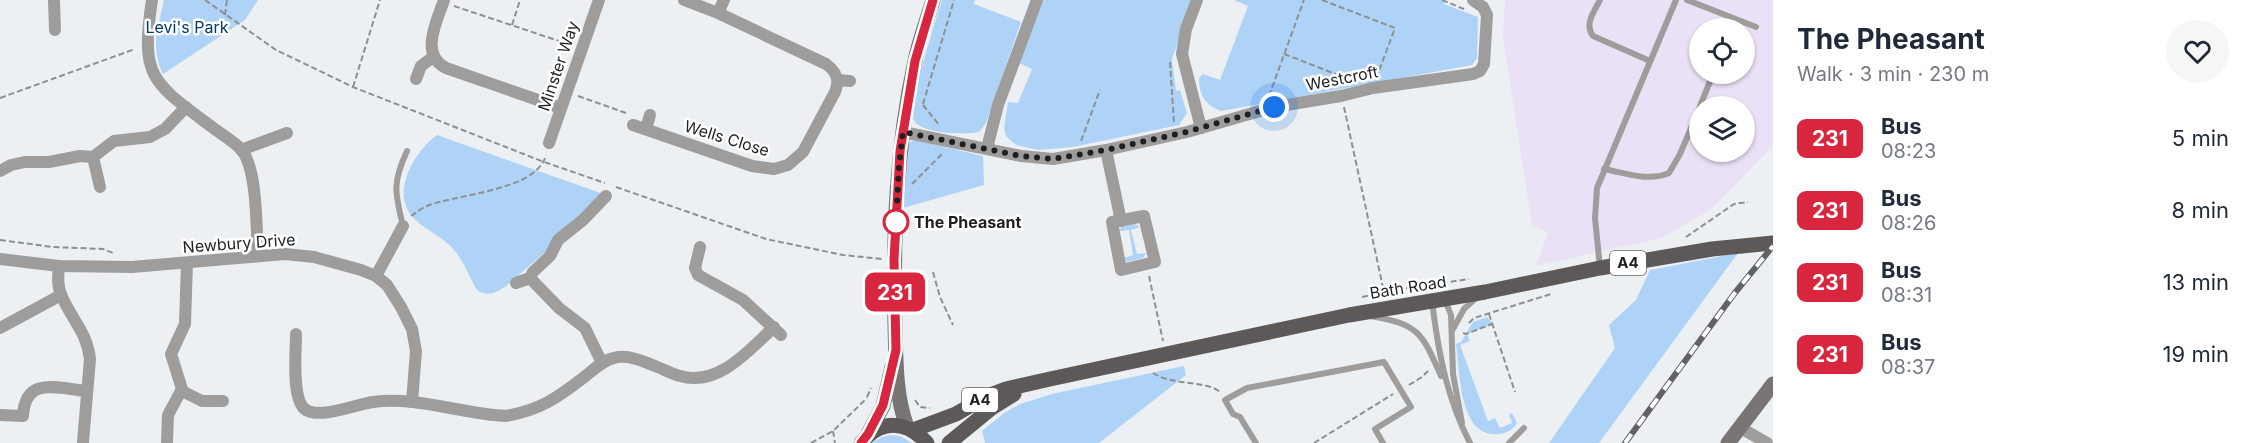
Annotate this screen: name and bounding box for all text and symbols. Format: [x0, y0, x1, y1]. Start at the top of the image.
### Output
park label: Levi's Park [146, 17, 229, 37]
street label: Minster Way [533, 18, 583, 114]
map controls [1689, 18, 1755, 162]
button: locate [1689, 18, 1755, 84]
button: heart [2166, 20, 2229, 83]
text: The Pheasant [1797, 22, 1985, 56]
street label: Westcroft [1304, 61, 1380, 95]
text: Walk · 3 min · 230 m [1797, 62, 1989, 86]
your location [1259, 92, 1289, 122]
button: layers [1689, 96, 1755, 162]
text: Bus [1881, 113, 1922, 139]
street label: Wells Close [682, 116, 772, 160]
text: 5 min [2172, 125, 2229, 151]
text: 231 [1812, 126, 1848, 151]
text: 08:23 [1881, 139, 1936, 163]
text: Bus [1881, 185, 1922, 211]
text: 8 min [2172, 197, 2229, 223]
text: 231 [1812, 198, 1848, 223]
marker: The Pheasant [883, 209, 909, 235]
text: 08:26 [1881, 211, 1936, 235]
place label: The Pheasant [914, 212, 1021, 232]
street label: Newbury Drive [182, 229, 296, 257]
road number: A4 [1610, 251, 1646, 275]
text: Bus [1881, 257, 1922, 283]
text: 13 min [2163, 269, 2229, 295]
text: 231 [1812, 270, 1848, 295]
street label: Bath Road [1368, 271, 1448, 303]
line badge: 231 [860, 272, 930, 312]
text: 231 [877, 280, 913, 305]
text: 08:31 [1881, 283, 1932, 307]
text: Bus [1881, 329, 1922, 355]
text: 19 min [2163, 341, 2229, 367]
text: 231 [1812, 342, 1848, 367]
text: 08:37 [1881, 355, 1935, 379]
road number: A4 [962, 388, 998, 412]

